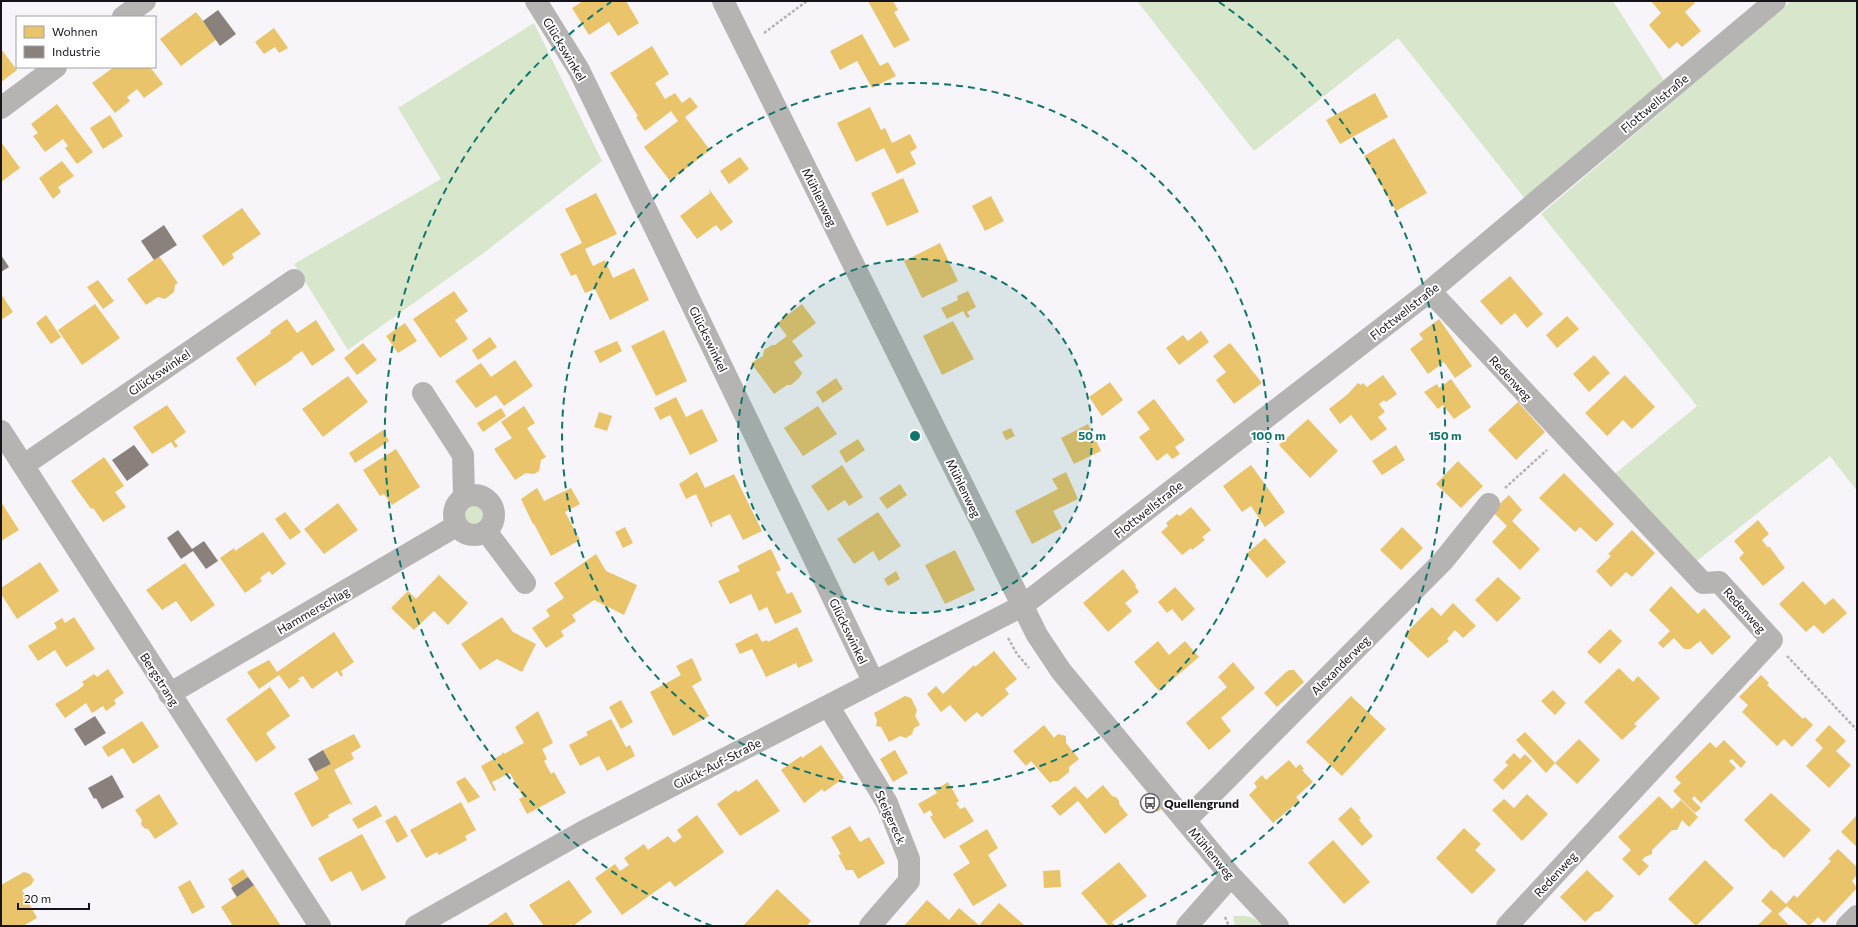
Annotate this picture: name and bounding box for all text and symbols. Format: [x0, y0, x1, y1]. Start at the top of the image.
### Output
street label: Glückswinkel [541, 15, 589, 83]
legend [16, 16, 156, 68]
text: Wohnen [52, 24, 98, 38]
text: Industrie [52, 44, 100, 58]
street label: Flottwellstraße [1617, 71, 1691, 135]
street label: Mühlenweg [800, 165, 840, 229]
street label: Flottwellstraße [1367, 280, 1441, 342]
street label: Glückswinkel [687, 304, 731, 374]
street label: Glückswinkel [125, 346, 193, 398]
street label: Redenweg [1487, 353, 1536, 404]
text: 50 m [1078, 428, 1106, 442]
text: 100 m [1251, 428, 1285, 442]
text: 150 m [1428, 428, 1462, 442]
centre of rings [908, 429, 922, 443]
street label: Mühlenweg [944, 456, 984, 520]
street label: Flottwellstraße [1111, 478, 1185, 540]
street label: Hammerschlag [274, 583, 352, 636]
street label: Redenweg [1721, 584, 1769, 636]
street label: Glückswinkel [827, 596, 871, 666]
street label: Alexanderweg [1308, 632, 1373, 697]
street label: Bergstrang [138, 650, 182, 708]
street label: Glück-Auf-Straße [671, 735, 763, 791]
street label: Steigereck [873, 788, 909, 846]
bus stop icon: Quellengrund [1139, 792, 1161, 814]
place label: Quellengrund [1164, 796, 1239, 810]
street label: Mühlenweg [1186, 824, 1238, 882]
street label: Redenweg [1531, 848, 1580, 899]
scale bar [18, 885, 89, 911]
text: 20 m [24, 891, 51, 905]

